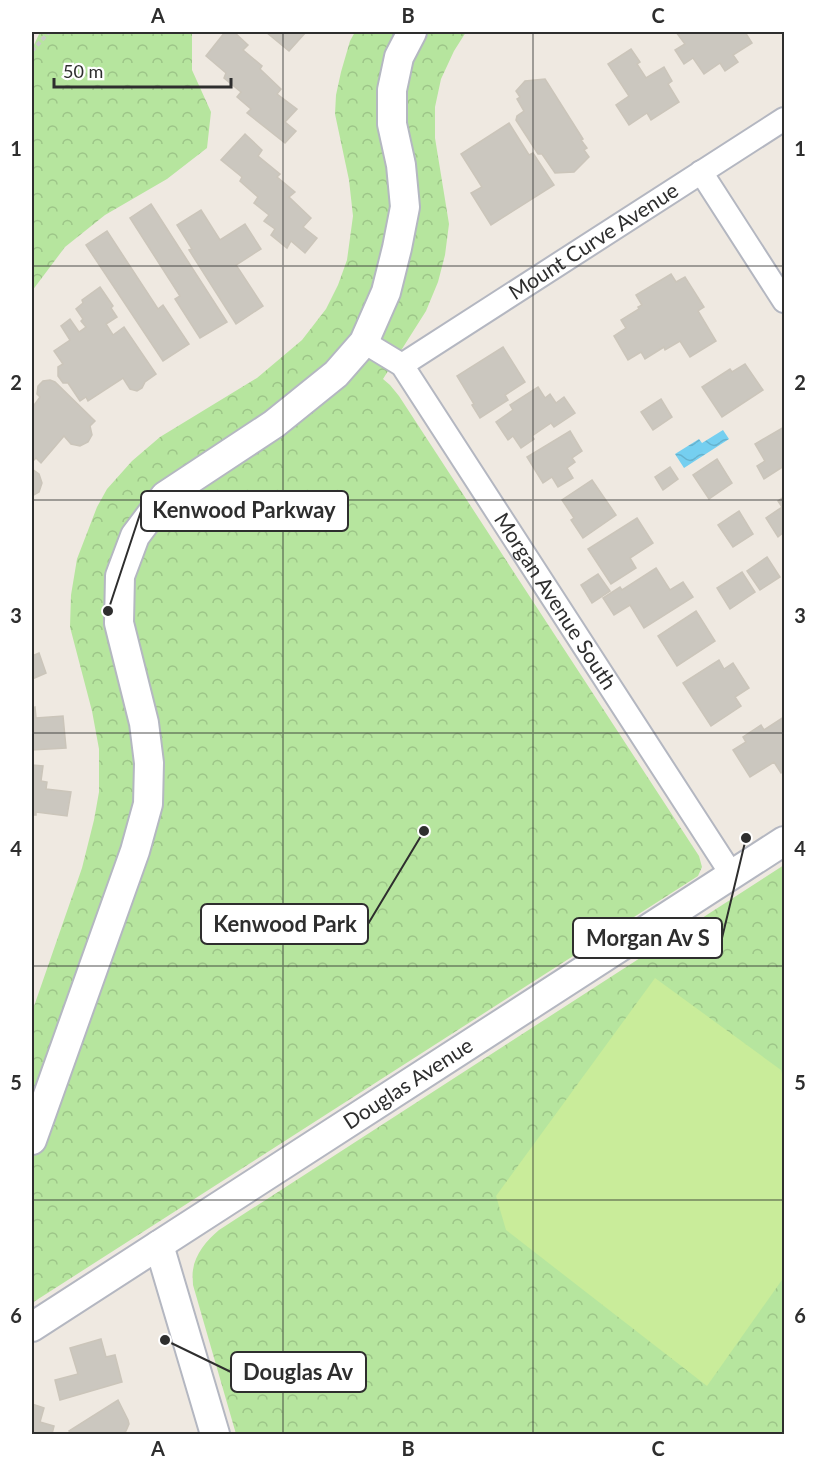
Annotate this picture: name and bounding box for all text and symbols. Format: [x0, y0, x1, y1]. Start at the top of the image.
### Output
text: A [150, 3, 165, 27]
text: B [401, 3, 415, 27]
text: C [651, 3, 665, 27]
scale bar [54, 51, 231, 89]
text: 50 m [63, 60, 103, 82]
text: 1 [10, 136, 22, 160]
text: 1 [794, 136, 806, 160]
street label: Mount Curve Avenue [504, 177, 682, 304]
text: 2 [10, 370, 22, 394]
text: 2 [794, 370, 806, 394]
callout: Kenwood Parkway [141, 491, 348, 531]
text: Kenwood Parkway [152, 496, 336, 523]
street label: Morgan Avenue South [490, 508, 623, 694]
text: 3 [10, 603, 22, 627]
text: 3 [794, 603, 806, 627]
text: 4 [10, 836, 22, 860]
text: 4 [794, 836, 806, 860]
callout: Kenwood Park [201, 904, 368, 944]
text: Kenwood Park [213, 910, 357, 937]
callout: Morgan Av S [573, 918, 722, 958]
text: Morgan Av S [586, 924, 710, 951]
street label: Douglas Avenue [338, 1032, 477, 1134]
text: 5 [10, 1070, 22, 1094]
text: 5 [794, 1070, 806, 1094]
text: 6 [10, 1303, 22, 1327]
text: 6 [794, 1303, 806, 1327]
callout: Douglas Av [231, 1352, 366, 1392]
text: Douglas Av [243, 1358, 353, 1385]
text: A [150, 1436, 165, 1460]
text: B [401, 1436, 415, 1460]
text: C [651, 1436, 665, 1460]

